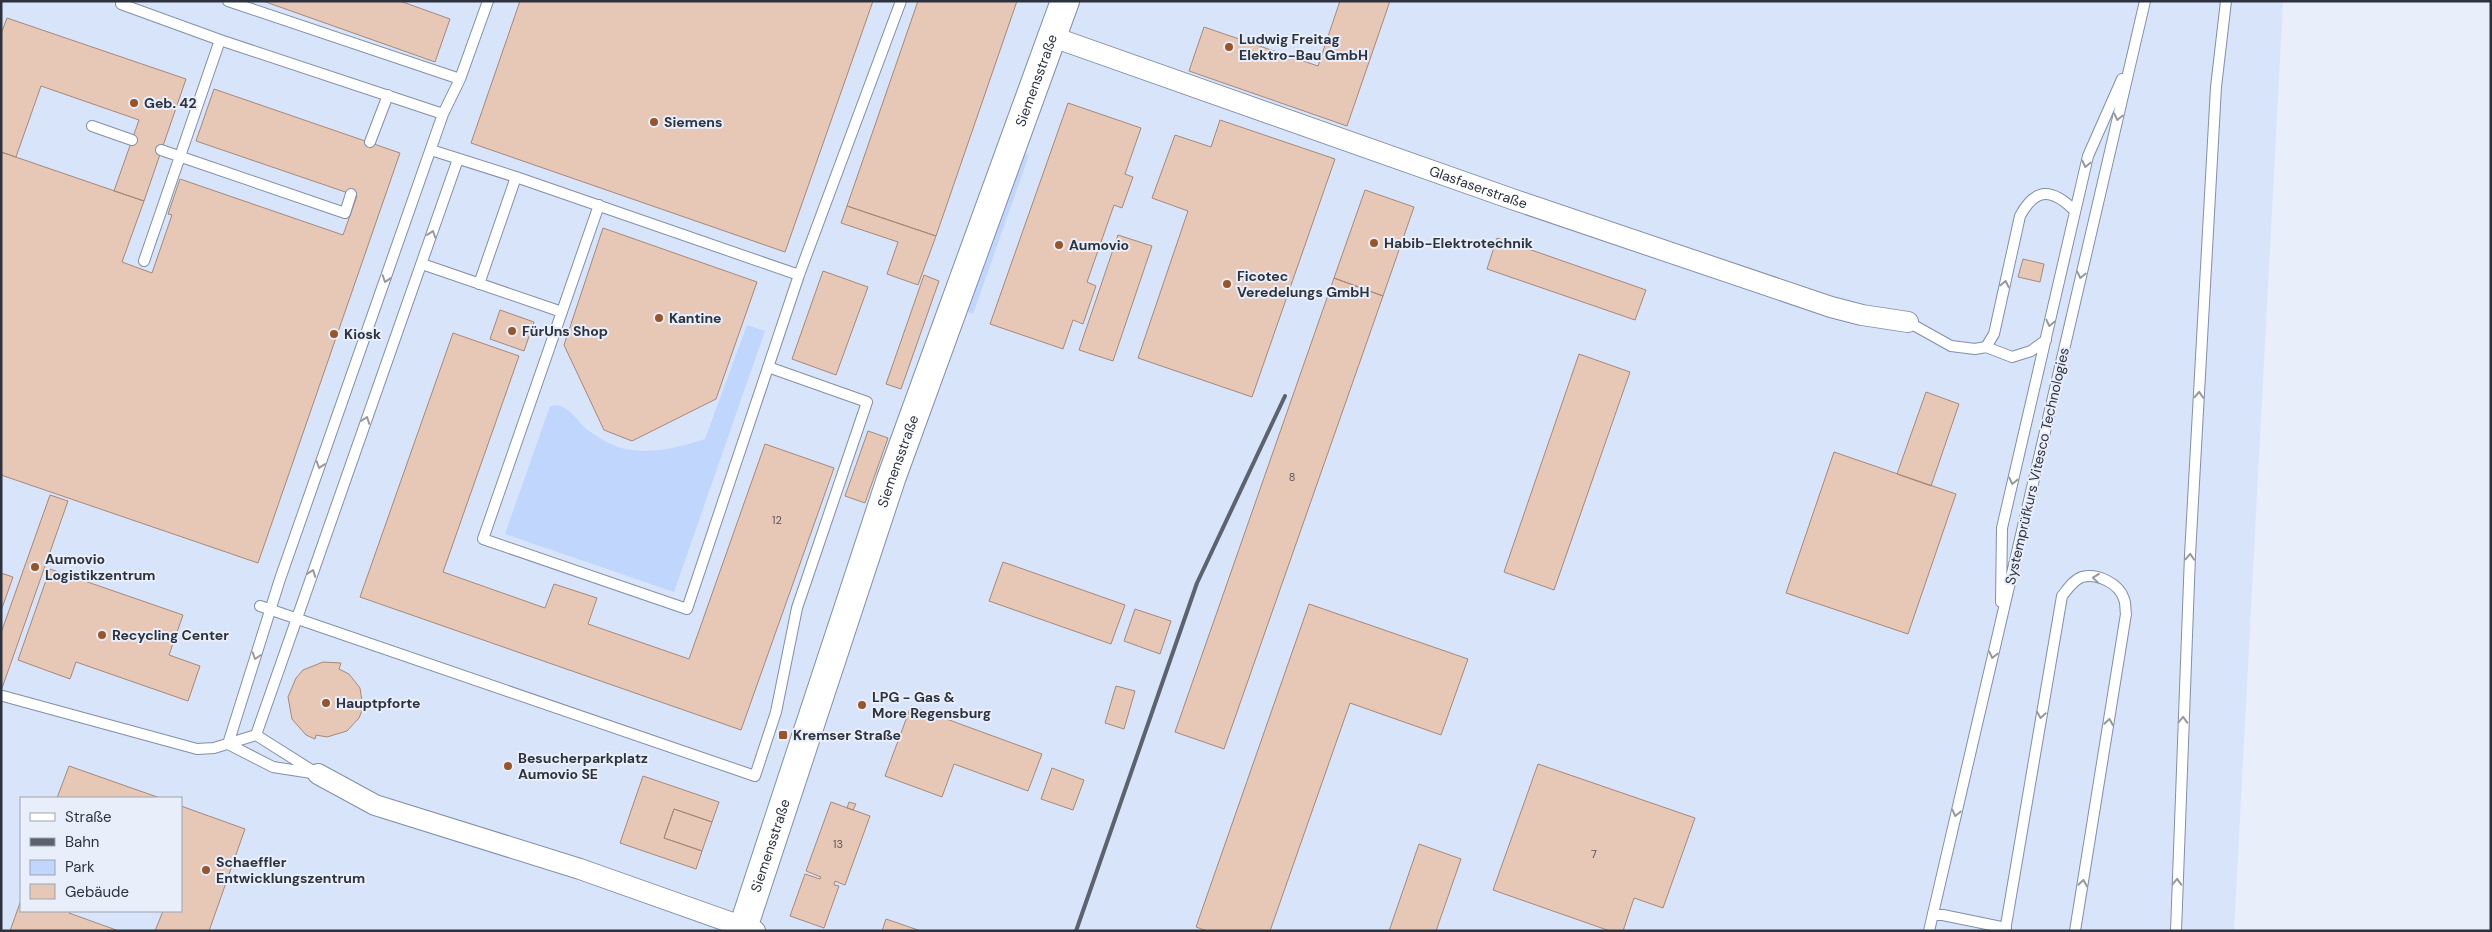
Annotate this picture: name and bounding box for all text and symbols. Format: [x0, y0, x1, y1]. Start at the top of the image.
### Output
place label: Ludwig Freitag Elektro-Bau GmbH [1239, 30, 1368, 64]
street label: Siemensstraße [1011, 32, 1061, 129]
marker: Ludwig Freitag Elektro-Bau GmbH [1223, 41, 1235, 53]
place label: Geb. 42 [144, 94, 197, 112]
marker: Geb. 42 [128, 97, 140, 109]
one-way arrow [2113, 112, 2124, 121]
place label: Siemens [664, 113, 722, 131]
marker: Siemens [648, 116, 660, 128]
one-way arrow [2081, 160, 2092, 169]
street label: Glasfaserstraße [1427, 162, 1530, 213]
one-way arrow [426, 230, 436, 239]
place label: Habib-Elektrotechnik [1384, 234, 1533, 252]
place label: Aumovio [1069, 236, 1129, 254]
marker: Habib-Elektrotechnik [1368, 237, 1380, 249]
marker: Aumovio [1053, 239, 1065, 251]
place label: Ficotec Veredelungs GmbH [1237, 267, 1369, 301]
one-way arrow [2076, 271, 2087, 280]
one-way arrow [382, 274, 392, 283]
marker: Ficotec Veredelungs GmbH [1221, 278, 1233, 290]
one-way arrow [1999, 280, 2010, 289]
place label: Kantine [669, 309, 721, 327]
marker: Kantine [653, 312, 665, 324]
one-way arrow [2045, 318, 2056, 327]
place label: FürUns Shop [522, 322, 608, 340]
place label: Kiosk [344, 325, 381, 343]
marker: FürUns Shop [506, 325, 518, 337]
marker: Kiosk [328, 328, 340, 340]
street label: Systemprüfkurs Vitesco Technologies [2001, 346, 2073, 586]
one-way arrow [2193, 391, 2204, 399]
street label: Siemensstraße [873, 412, 923, 510]
one-way arrow [360, 417, 370, 425]
one-way arrow [316, 461, 326, 469]
house number: 8 [1289, 470, 1295, 484]
one-way arrow [2008, 476, 2019, 485]
house number: 12 [772, 513, 782, 527]
place label: Aumovio Logistikzentrum [45, 550, 156, 584]
one-way arrow [2184, 553, 2195, 561]
marker: Aumovio Logistikzentrum [29, 561, 41, 573]
one-way arrow [306, 570, 316, 578]
one-way arrow [2091, 573, 2099, 584]
place label: Recycling Center [112, 626, 229, 644]
marker: Recycling Center [96, 629, 108, 641]
one-way arrow [1988, 651, 1999, 660]
one-way arrow [251, 652, 261, 660]
place label: LPG - Gas & More Regensburg [872, 688, 991, 722]
place label: Hauptpforte [336, 694, 420, 712]
marker: Hauptpforte [320, 697, 332, 709]
marker: LPG - Gas & More Regensburg [856, 699, 868, 711]
one-way arrow [2036, 711, 2046, 719]
one-way arrow [2178, 715, 2188, 723]
one-way arrow [2103, 718, 2113, 726]
place label: Kremser Straße [793, 726, 901, 744]
marker: Kremser Straße [777, 729, 789, 741]
place label: Besucherparkplatz Aumovio SE [518, 749, 648, 783]
marker: Besucherparkplatz Aumovio SE [502, 760, 514, 772]
legend [20, 797, 182, 912]
street label: Siemensstraße [746, 797, 794, 894]
text: Straße [65, 807, 112, 827]
one-way arrow [1951, 809, 1962, 818]
text: Bahn [65, 832, 99, 852]
house number: 13 [833, 837, 843, 851]
house number: 7 [1591, 847, 1597, 861]
place label: Schaeffler Entwicklungszentrum [216, 853, 365, 887]
text: Park [65, 857, 95, 877]
marker: Schaeffler Entwicklungszentrum [200, 864, 212, 876]
one-way arrow [2078, 878, 2088, 887]
one-way arrow [2172, 878, 2183, 886]
text: Gebäude [65, 882, 129, 902]

